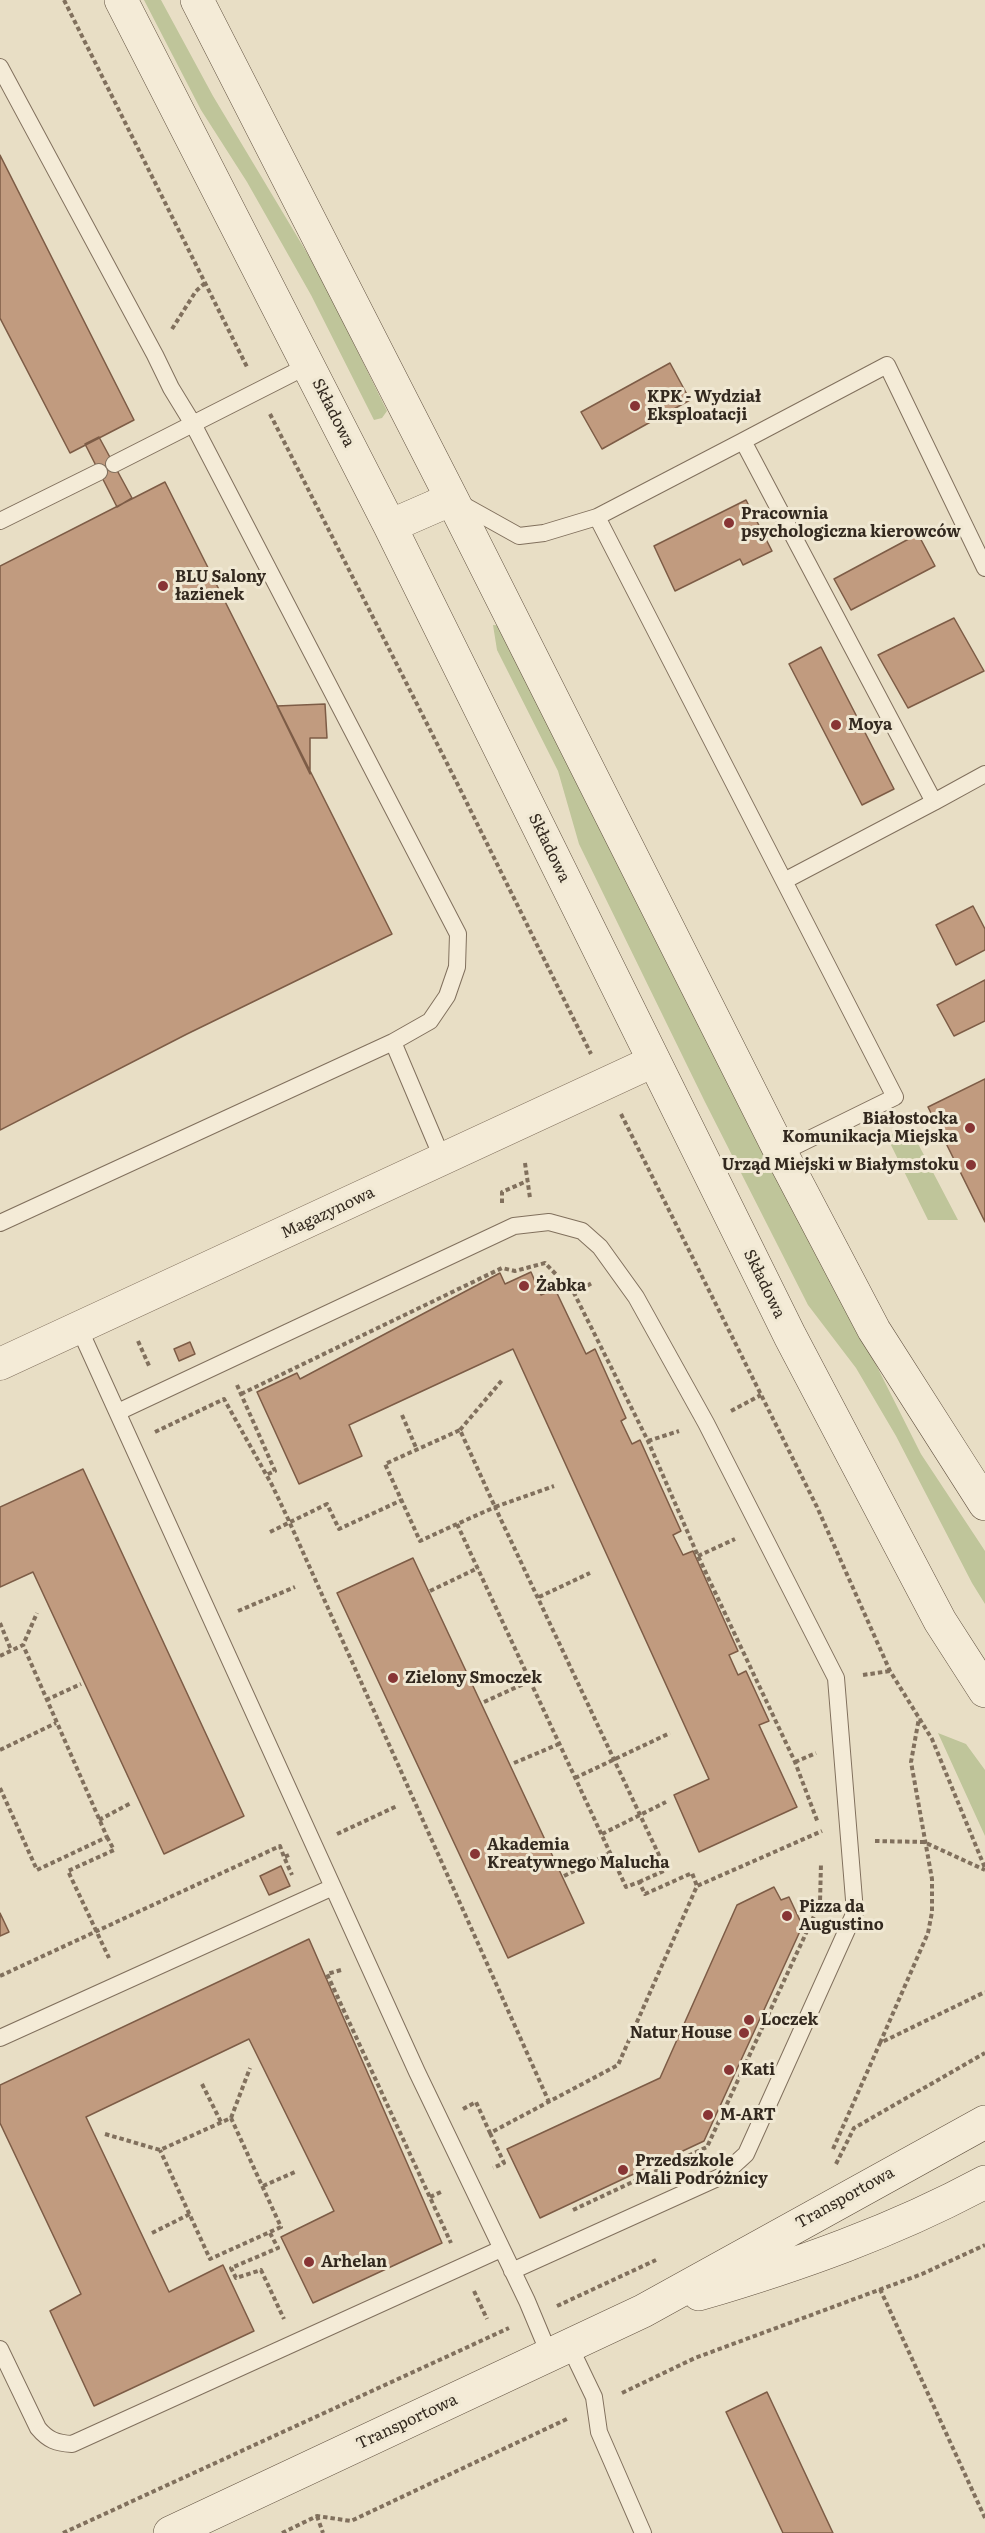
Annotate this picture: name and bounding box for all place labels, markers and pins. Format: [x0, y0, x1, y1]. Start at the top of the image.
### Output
place label: KPK - Wydział Eksploatacji [647, 387, 761, 425]
marker: KPK - Wydział Eksploatacji [628, 399, 642, 413]
place label: Pracownia psychologiczna kierowców [741, 504, 961, 542]
marker: Pracownia psychologiczna kierowców [722, 516, 736, 530]
place label: BLU Salony łazienek [175, 567, 266, 605]
marker: BLU Salony łazienek [156, 579, 170, 593]
place label: Moya [848, 715, 892, 735]
marker: Moya [829, 718, 843, 732]
place label: Białostocka Komunikacja Miejska [782, 1109, 958, 1147]
marker: Białostocka Komunikacja Miejska [963, 1121, 977, 1135]
place label: Urząd Miejski w Białymstoku [722, 1155, 959, 1175]
marker: Urząd Miejski w Białymstoku [964, 1158, 978, 1172]
place label: Żabka [536, 1276, 586, 1296]
marker: Żabka [517, 1279, 531, 1293]
place label: Zielony Smoczek [405, 1668, 542, 1688]
marker: Zielony Smoczek [386, 1671, 400, 1685]
place label: Akademia Kreatywnego Malucha [487, 1835, 670, 1873]
marker: Akademia Kreatywnego Malucha [468, 1847, 482, 1861]
place label: Pizza da Augustino [799, 1897, 884, 1935]
marker: Pizza da Augustino [780, 1909, 794, 1923]
place label: Loczek [761, 2010, 818, 2030]
marker: Loczek [742, 2013, 756, 2027]
place label: Natur House [630, 2023, 732, 2043]
marker: Natur House [737, 2026, 751, 2040]
place label: Kati [741, 2060, 775, 2080]
marker: Kati [722, 2063, 736, 2077]
place label: M-ART [720, 2105, 776, 2125]
marker: M-ART [701, 2108, 715, 2122]
place label: Przedszkole Mali Podróżnicy [635, 2151, 768, 2189]
marker: Przedszkole Mali Podróżnicy [616, 2163, 630, 2177]
place label: Arhelan [321, 2252, 387, 2272]
marker: Arhelan [302, 2255, 316, 2269]

